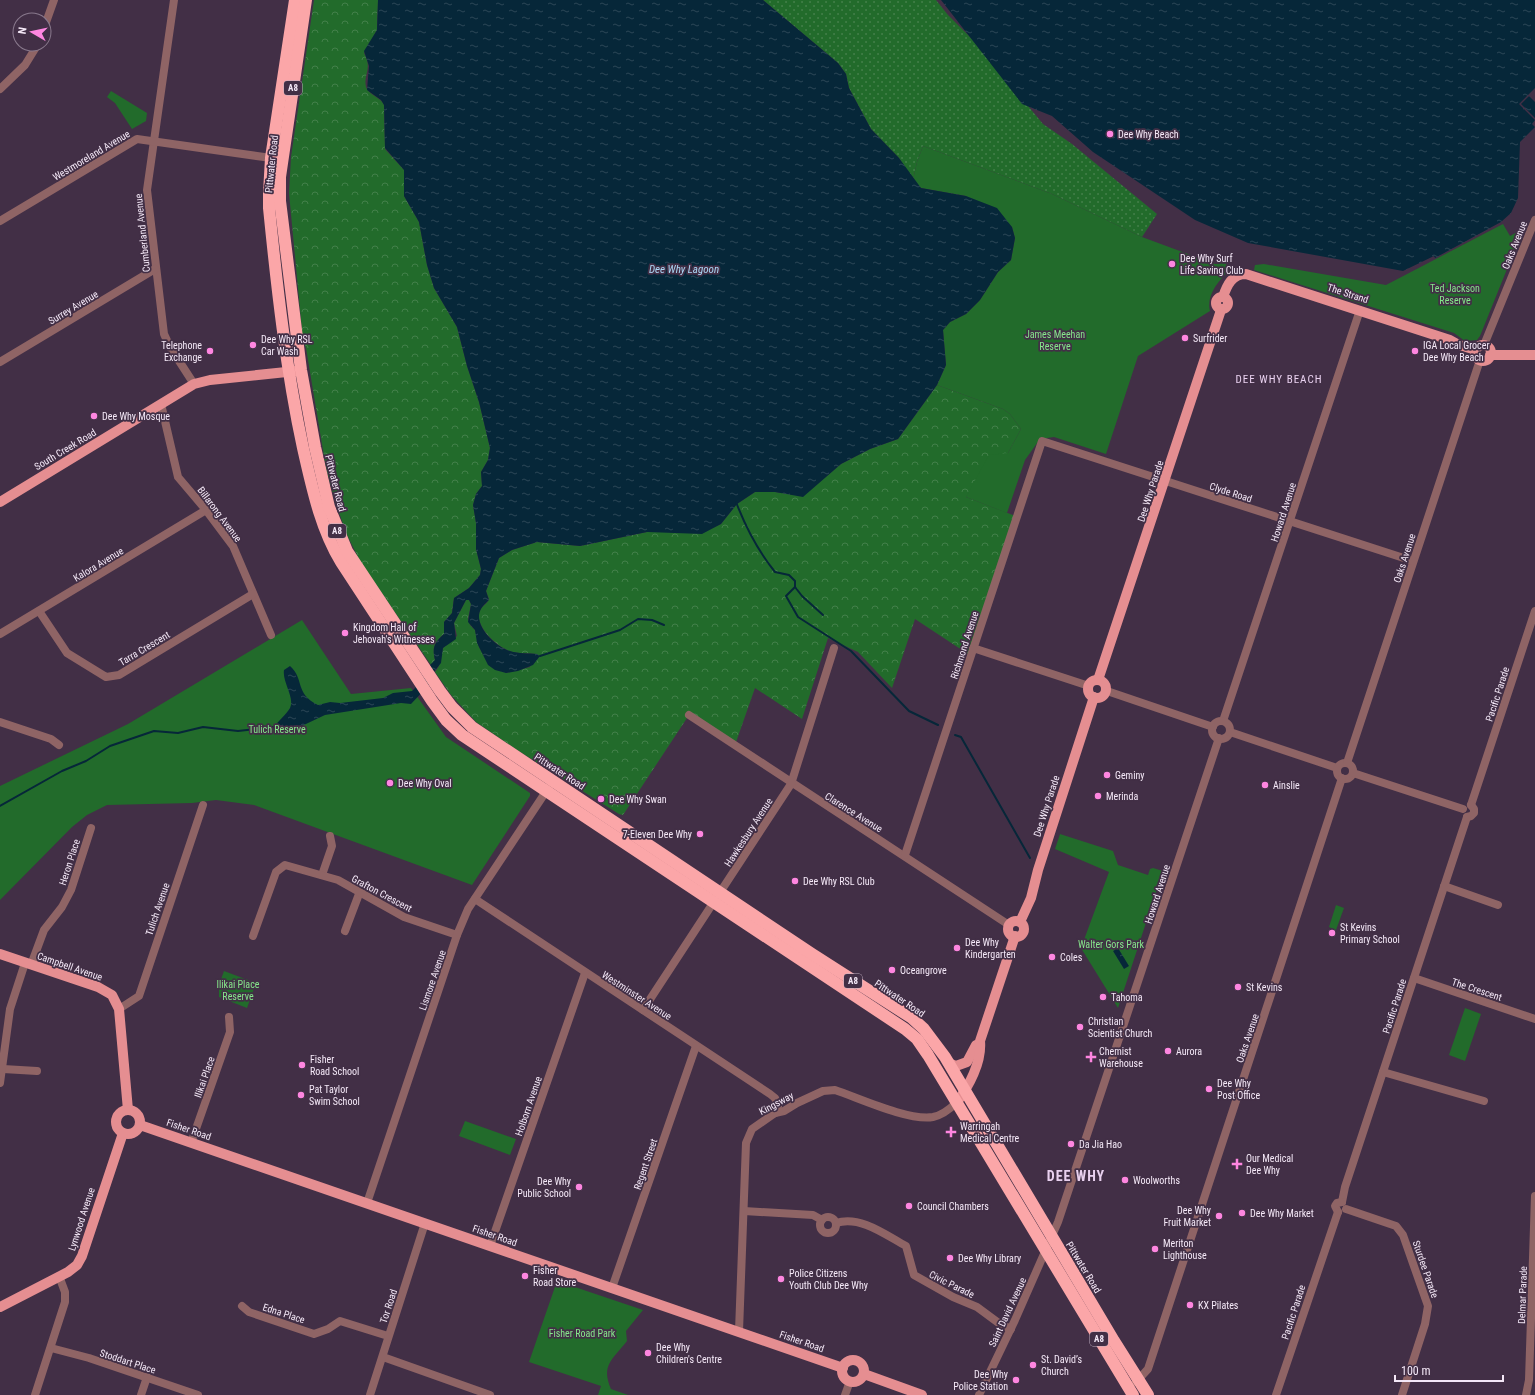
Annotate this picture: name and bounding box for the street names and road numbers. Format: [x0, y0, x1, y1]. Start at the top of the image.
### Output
road number: A8 [284, 81, 302, 95]
street label: Westmoreland Avenue [51, 128, 132, 183]
street label: Pittwater Road [263, 135, 280, 194]
street label: Cumberland Avenue [133, 193, 152, 273]
street label: Oaks Avenue [1500, 219, 1529, 271]
street label: The Strand [1326, 282, 1370, 305]
street label: Surrey Avenue [46, 288, 100, 327]
street label: South Creek Road [32, 427, 98, 472]
street label: Pittwater Road [323, 454, 348, 513]
street label: Dee Why Parade [1135, 459, 1166, 523]
street label: Clyde Road [1208, 480, 1254, 505]
street label: Howard Avenue [1269, 481, 1298, 543]
street label: Billarong Avenue [195, 485, 244, 544]
road number: A8 [328, 524, 346, 538]
street label: Oaks Avenue [1391, 532, 1418, 584]
street label: Kalora Avenue [71, 545, 125, 584]
street label: Richmond Avenue [948, 610, 981, 680]
street label: Tarra Crescent [117, 629, 172, 668]
street label: Pacific Parade [1484, 665, 1512, 723]
street label: Pittwater Road [532, 751, 587, 792]
street label: Dee Why Parade [1031, 774, 1062, 838]
street label: Clarence Avenue [823, 790, 885, 835]
street label: Hawkesbury Avenue [722, 796, 775, 869]
street label: Heron Place [57, 837, 82, 887]
street label: Howard Avenue [1143, 863, 1172, 925]
street label: Grafton Crescent [350, 873, 414, 914]
street label: Tulich Avenue [143, 881, 172, 937]
street label: Lismore Avenue [417, 948, 448, 1012]
street label: Campbell Avenue [36, 950, 104, 983]
street label: Westminster Avenue [600, 969, 674, 1022]
road number: A8 [844, 974, 862, 988]
street label: The Crescent [1450, 976, 1503, 1003]
street label: Pacific Parade [1381, 977, 1409, 1035]
street label: Pittwater Road [873, 978, 927, 1019]
street label: Oaks Avenue [1234, 1012, 1261, 1064]
street label: Ilikai Place [192, 1055, 217, 1099]
street label: Holborn Avenue [513, 1075, 544, 1137]
street label: Kingsway [757, 1090, 795, 1117]
street label: Fisher Road [165, 1117, 213, 1142]
street label: Regent Street [632, 1137, 659, 1191]
street label: Lynwood Avenue [66, 1186, 97, 1252]
street label: Fisher Road [471, 1223, 519, 1248]
street label: Sturdee Parade [1411, 1239, 1441, 1300]
street label: Pittwater Road [1064, 1240, 1103, 1295]
street label: Delmar Parade [1516, 1266, 1529, 1324]
street label: Civic Parade [927, 1269, 976, 1300]
street label: Saint David Avenue [987, 1275, 1029, 1349]
street label: Pacific Parade [1280, 1283, 1308, 1341]
street label: Tor Road [378, 1288, 399, 1325]
street label: Edna Place [261, 1301, 307, 1326]
street label: Fisher Road [778, 1329, 826, 1354]
road number: A8 [1090, 1332, 1108, 1346]
street label: Stoddart Place [98, 1347, 158, 1376]

